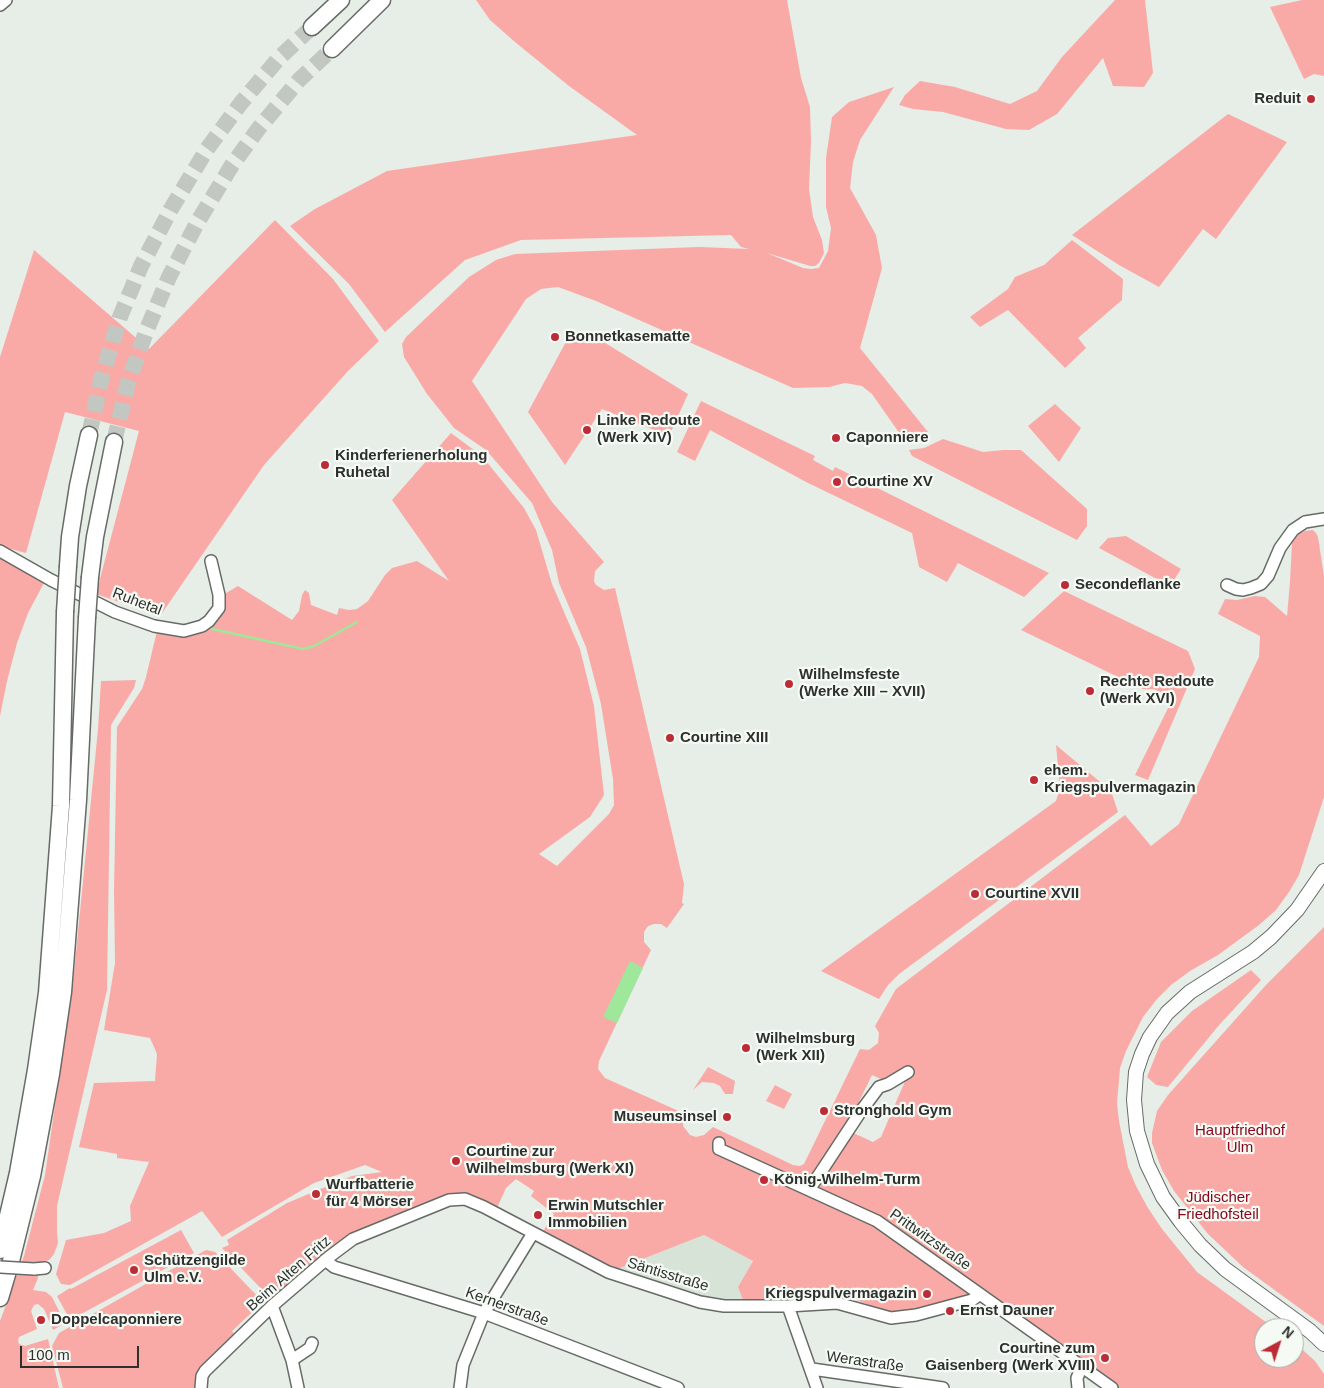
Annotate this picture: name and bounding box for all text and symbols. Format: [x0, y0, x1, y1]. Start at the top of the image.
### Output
place label: Reduit [1254, 90, 1301, 108]
marker: Reduit [1305, 93, 1317, 105]
place label: Bonnetkasematte [565, 328, 690, 346]
marker: Bonnetkasematte [549, 331, 561, 343]
place label: Linke Redoute (Werk XIV) [597, 412, 700, 447]
marker: Linke Redoute (Werk XIV) [581, 424, 593, 436]
place label: Caponniere [846, 429, 929, 447]
marker: Caponniere [830, 432, 842, 444]
place label: Kinderferienerholung Ruhetal [335, 447, 488, 482]
marker: Kinderferienerholung Ruhetal [319, 459, 331, 471]
place label: Courtine XV [847, 473, 933, 491]
marker: Courtine XV [831, 476, 843, 488]
place label: Secondeflanke [1075, 576, 1181, 594]
marker: Secondeflanke [1059, 579, 1071, 591]
street label: Ruhetal [110, 584, 164, 620]
place label: Wilhelmsfeste (Werke XIII – XVII) [799, 666, 925, 701]
place label: Rechte Redoute (Werk XVI) [1100, 673, 1214, 708]
marker: Wilhelmsfeste (Werke XIII – XVII) [783, 678, 795, 690]
marker: Rechte Redoute (Werk XVI) [1084, 685, 1096, 697]
place label: Courtine XIII [680, 729, 768, 747]
marker: Courtine XIII [664, 732, 676, 744]
place label: ehem. Kriegspulvermagazin [1044, 762, 1196, 797]
marker: ehem. Kriegspulvermagazin [1028, 774, 1040, 786]
place label: Courtine XVII [985, 885, 1079, 903]
marker: Courtine XVII [969, 888, 981, 900]
place label: Wilhelmsburg (Werk XII) [756, 1030, 855, 1065]
marker: Wilhelmsburg (Werk XII) [740, 1042, 752, 1054]
place label: Stronghold Gym [834, 1102, 951, 1120]
marker: Stronghold Gym [818, 1105, 830, 1117]
place label: Museumsinsel [614, 1108, 717, 1126]
marker: Museumsinsel [721, 1111, 733, 1123]
park label: Hauptfriedhof Ulm [1195, 1122, 1285, 1157]
place label: Courtine zur Wilhelmsburg (Werk XI) [466, 1143, 634, 1178]
marker: Courtine zur Wilhelmsburg (Werk XI) [450, 1155, 462, 1167]
place label: König-Wilhelm-Turm [774, 1171, 920, 1189]
marker: König-Wilhelm-Turm [758, 1174, 770, 1186]
place label: Wurfbatterie für 4 Mörser [326, 1176, 414, 1211]
marker: Wurfbatterie für 4 Mörser [310, 1188, 322, 1200]
park label: Jüdischer Friedhofsteil [1177, 1189, 1259, 1224]
place label: Erwin Mutschler Immobilien [548, 1197, 664, 1232]
street label: Prittwitzstraße [886, 1205, 974, 1275]
marker: Erwin Mutschler Immobilien [532, 1209, 544, 1221]
street label: Beim Alten Fritz [243, 1232, 335, 1316]
place label: Schützengilde Ulm e.V. [144, 1252, 246, 1287]
street label: Säntisstraße [625, 1254, 711, 1296]
marker: Schützengilde Ulm e.V. [128, 1264, 140, 1276]
street label: Kernerstraße [463, 1284, 551, 1330]
place label: Kriegspulvermagazin [765, 1285, 917, 1303]
marker: Kriegspulvermagazin [921, 1288, 933, 1300]
place label: Ernst Dauner [960, 1302, 1054, 1320]
marker: Ernst Dauner [944, 1305, 956, 1317]
place label: Doppelcaponniere [51, 1311, 182, 1329]
marker: Doppelcaponniere [35, 1314, 47, 1326]
north arrow [1254, 1318, 1304, 1368]
text: N [1279, 1323, 1297, 1342]
scale bar [22, 1336, 141, 1368]
place label: Courtine zum Gaisenberg (Werk XVIII) [925, 1340, 1095, 1375]
text: 100 m [28, 1346, 70, 1363]
street label: Werastraße [825, 1348, 905, 1376]
marker: Courtine zum Gaisenberg (Werk XVIII) [1099, 1352, 1111, 1364]

